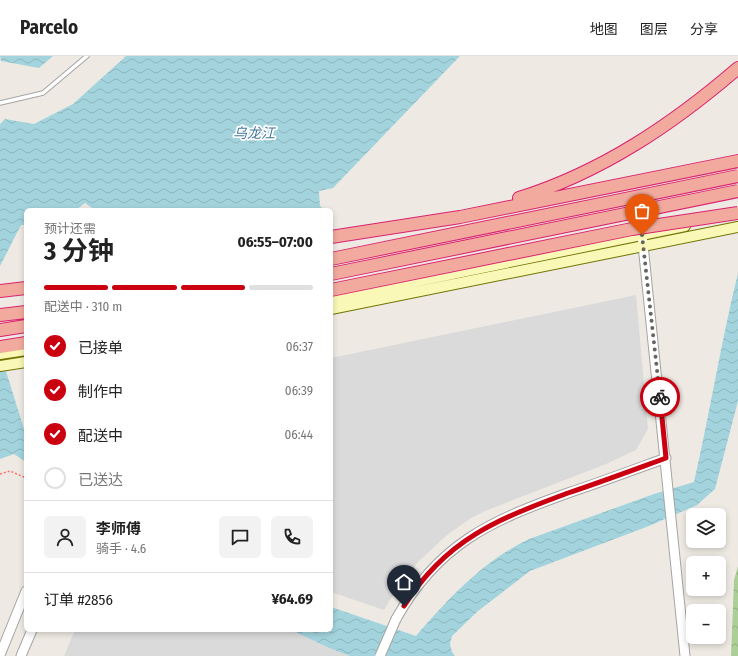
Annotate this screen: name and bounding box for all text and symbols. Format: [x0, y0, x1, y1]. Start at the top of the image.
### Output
text: Parcelo [20, 16, 78, 39]
text: 地图 [590, 21, 618, 38]
text: 图层 [640, 21, 668, 38]
text: 分享 [690, 21, 718, 38]
water label: 乌龙江 [233, 125, 277, 142]
pin [625, 194, 659, 235]
icon: bag [631, 200, 653, 222]
text: 预计还需 [44, 221, 96, 236]
text: 06:55–07:00 [238, 233, 313, 251]
text: 3 分钟 [44, 236, 114, 267]
text: 配送中 · 310 m [44, 299, 122, 314]
icon: check [44, 335, 66, 357]
text: 已接单 [78, 339, 123, 357]
text: 06:37 [286, 339, 313, 354]
courier [640, 377, 680, 417]
icon: check [44, 379, 66, 401]
text: 制作中 [78, 383, 123, 401]
text: 06:39 [285, 383, 313, 398]
icon: bike [649, 386, 671, 408]
icon: check [44, 423, 66, 445]
text: 配送中 [78, 427, 123, 445]
text: 06:44 [285, 427, 313, 442]
text: 已送达 [78, 471, 123, 489]
map controls [686, 508, 726, 644]
button: layers [686, 508, 726, 548]
button: person [44, 516, 86, 558]
button: chat [219, 516, 261, 558]
button: phone [271, 516, 313, 558]
text: 李师傅 [96, 520, 141, 538]
text: 骑手 · 4.6 [96, 541, 146, 556]
button: + [686, 556, 726, 596]
pin [387, 565, 421, 606]
icon: home [393, 571, 415, 593]
text: ¥64.69 [271, 590, 313, 608]
text: 订单 #2856 [44, 591, 113, 609]
button: − [686, 604, 726, 644]

